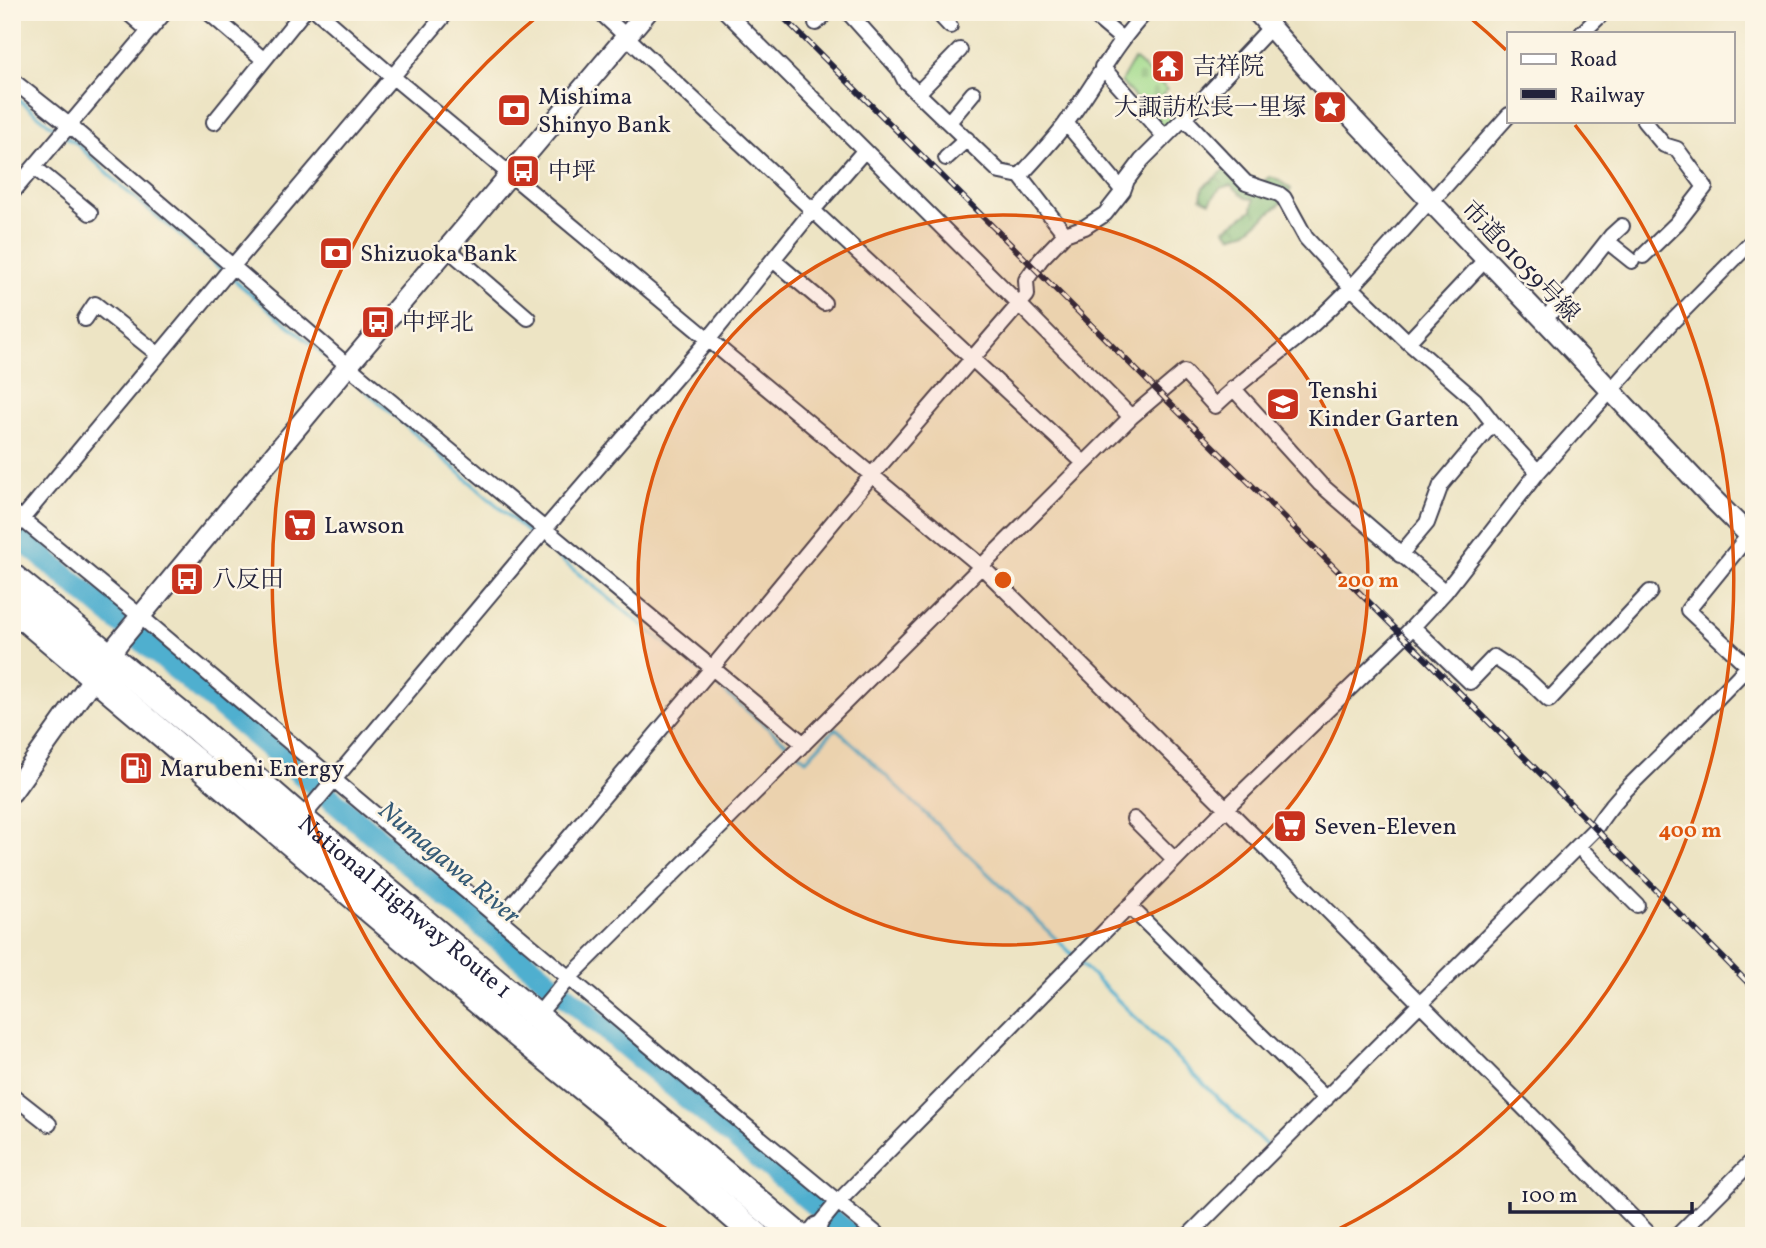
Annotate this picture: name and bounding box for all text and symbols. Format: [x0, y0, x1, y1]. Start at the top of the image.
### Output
legend [1507, 32, 1734, 122]
text: Road [1570, 46, 1617, 75]
temple icon: 吉祥院 [1149, 47, 1187, 85]
place label: 吉祥院 [1192, 51, 1264, 85]
place label: Mishima Shinyo Bank [538, 81, 671, 143]
text: Railway [1570, 82, 1646, 111]
place icon: 大諏訪松長一里塚 [1311, 88, 1349, 126]
bank icon: Mishima Shinyo Bank [495, 91, 533, 129]
place label: 大諏訪松長一里塚 [1114, 92, 1306, 126]
bus stop icon: 中坪 [504, 152, 542, 190]
place label: 中坪 [548, 156, 596, 190]
street label: 市道01059号線 [1453, 194, 1586, 331]
bank icon: Shizuoka Bank [317, 234, 355, 272]
place label: Shizuoka Bank [360, 238, 517, 272]
bus stop icon: 中坪北 [359, 303, 397, 341]
place label: 中坪北 [402, 307, 474, 341]
place label: Tenshi Kinder Garten [1308, 375, 1459, 437]
school or university icon: Tenshi Kinder Garten [1264, 385, 1302, 423]
supermarket icon: Lawson [281, 506, 319, 544]
place label: Lawson [324, 510, 405, 544]
bus stop icon: 八反田 [168, 560, 206, 598]
place label: 八反田 [212, 564, 284, 598]
text: 200 m [1337, 567, 1399, 596]
centre of rings [991, 568, 1015, 592]
fuel station icon: Marubeni Energy [117, 749, 155, 787]
place label: Marubeni Energy [160, 753, 344, 787]
water label: Numagawa River [370, 793, 528, 934]
supermarket icon: Seven-Eleven [1271, 807, 1309, 845]
street label: National Highway Route 1 [290, 808, 518, 1008]
place label: Seven-Eleven [1314, 811, 1457, 845]
text: 400 m [1659, 817, 1721, 846]
scale bar [1510, 1171, 1692, 1215]
text: 100 m [1521, 1182, 1578, 1211]

